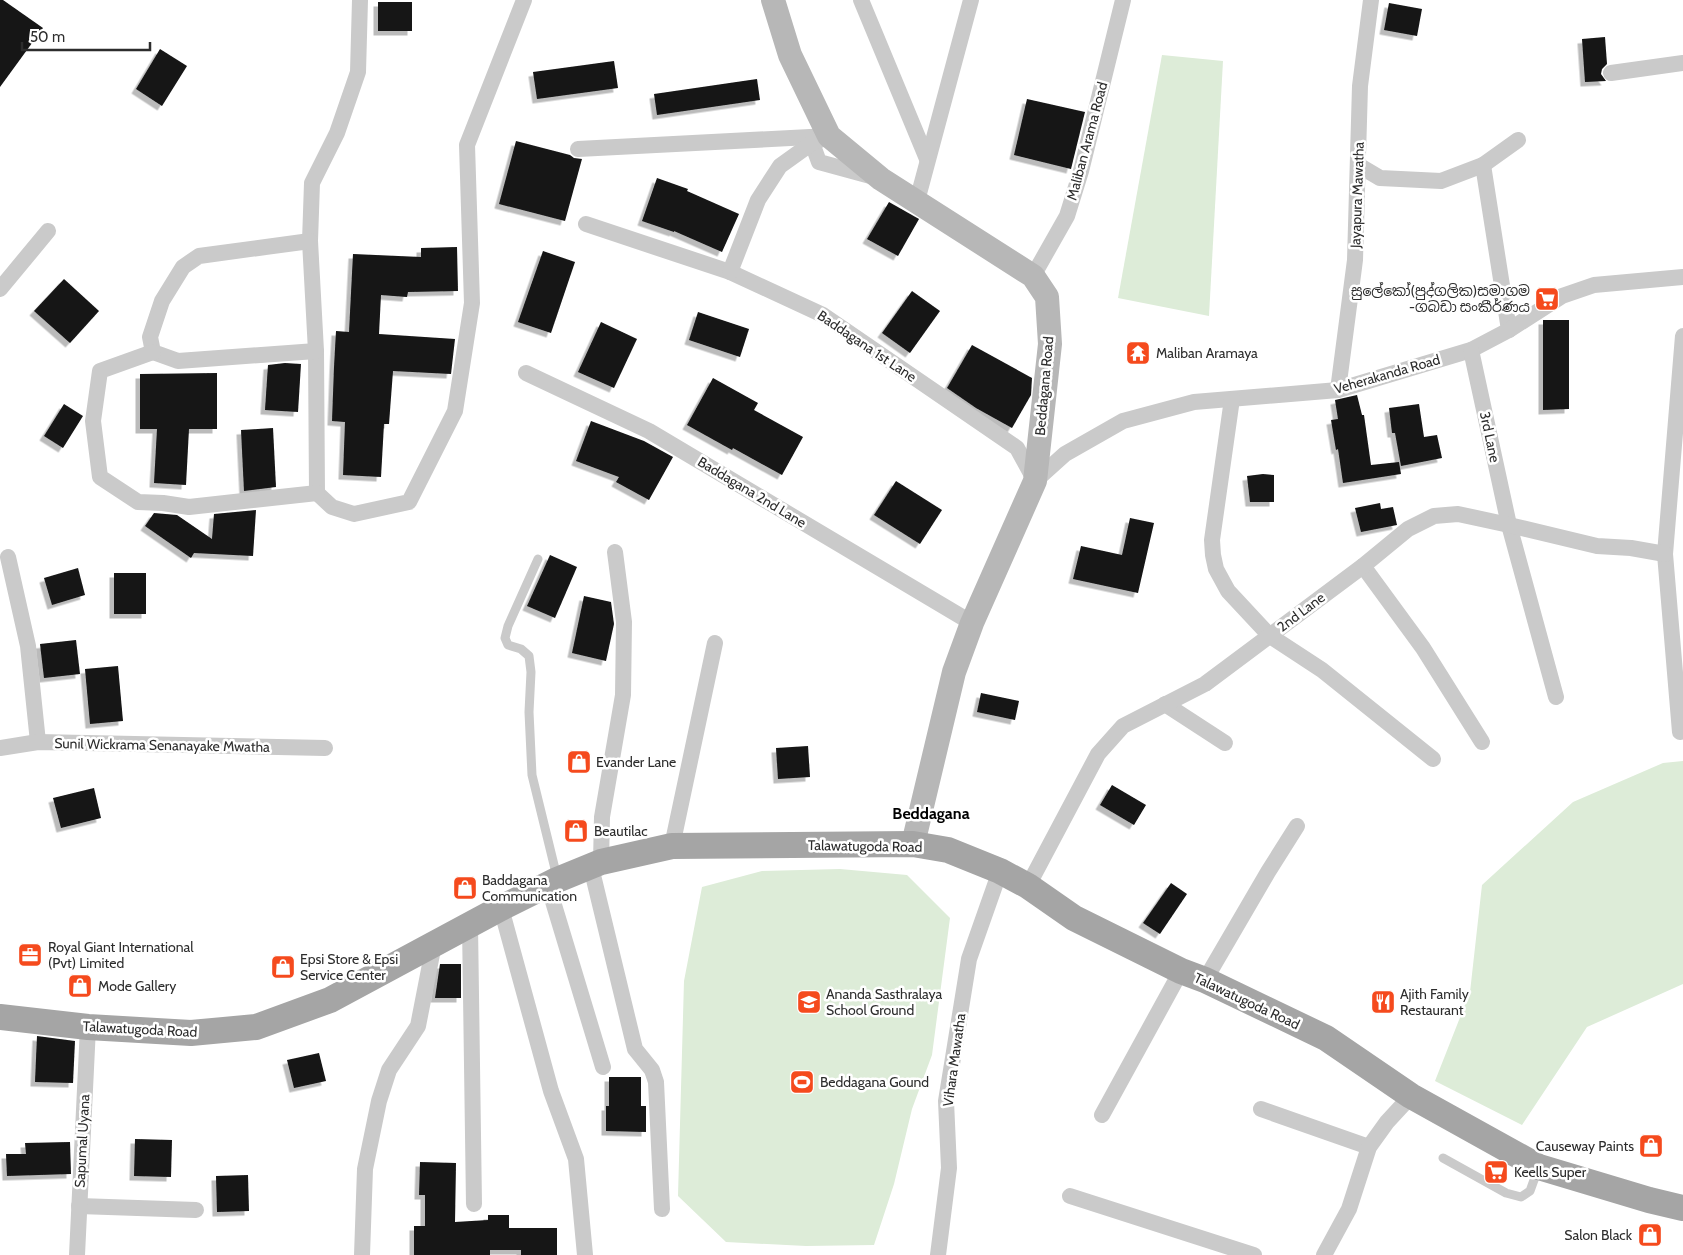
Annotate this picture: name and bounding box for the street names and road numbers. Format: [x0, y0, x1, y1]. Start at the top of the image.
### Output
street label: Maliban Arama Road [1063, 80, 1111, 202]
street label: Jayapura Mawatha [1346, 141, 1368, 249]
street label: Baddagana 1st Lane [814, 306, 920, 386]
street label: Beddagana Road [1031, 336, 1057, 436]
street label: Veherakanda Road [1332, 350, 1442, 398]
street label: 3rd Lane [1476, 410, 1504, 464]
street label: Baddagana 2nd Lane [694, 452, 810, 532]
street label: 2nd Lane [1274, 588, 1328, 636]
street label: Sunil Wickrama Senanayake Mwatha [54, 734, 270, 756]
street label: Talawatugoda Road [808, 836, 922, 856]
street label: Talawatugoda Road [1191, 969, 1303, 1033]
street label: Vihara Mawatha [939, 1012, 970, 1108]
street label: Talawatugoda Road [82, 1017, 198, 1041]
street label: Sapumal Uyana [71, 1093, 93, 1188]

